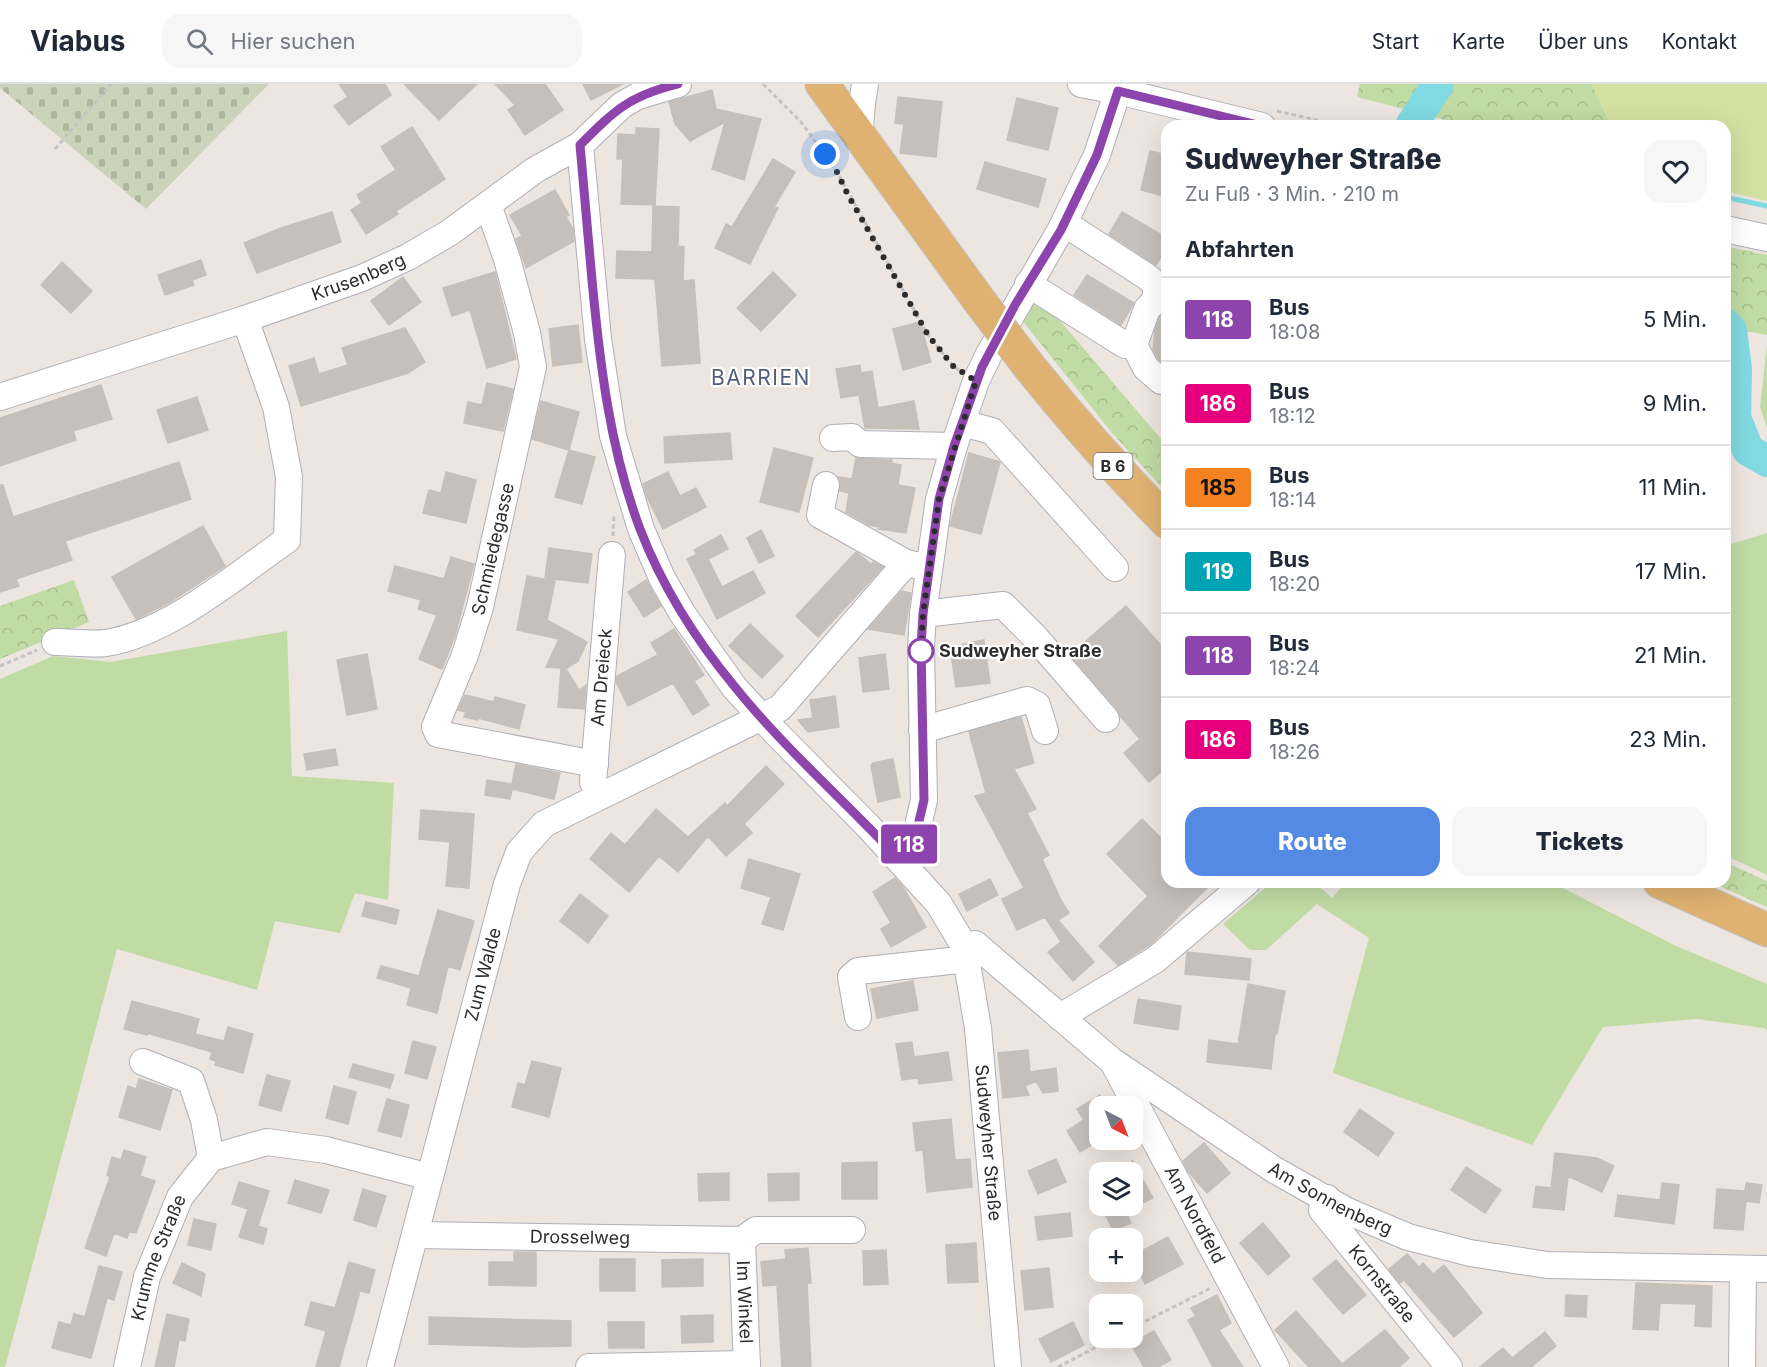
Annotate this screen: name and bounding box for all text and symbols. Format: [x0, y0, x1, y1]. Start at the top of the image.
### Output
search box [162, 14, 582, 68]
text: Viabus [30, 24, 126, 58]
icon: search [183, 25, 216, 58]
text: Hier suchen [231, 28, 356, 54]
text: Start [1372, 29, 1419, 54]
text: Karte [1452, 29, 1505, 54]
text: Über uns [1538, 29, 1629, 54]
text: Kontakt [1662, 29, 1737, 54]
your location [810, 139, 840, 169]
button: heart [1644, 140, 1707, 203]
text: Sudweyher Straße [1185, 142, 1442, 176]
text: Zu Fuß · 3 Min. · 210 m [1185, 182, 1399, 206]
text: Abfahrten [1185, 236, 1294, 262]
street label: Krusenberg [309, 249, 408, 305]
text: Bus [1269, 294, 1310, 320]
text: 5 Min. [1643, 306, 1707, 332]
text: 118 [1202, 307, 1234, 332]
text: 18:08 [1269, 320, 1320, 344]
district label: BARRIEN [711, 365, 811, 390]
text: Bus [1269, 378, 1310, 404]
text: 9 Min. [1643, 390, 1707, 416]
text: 186 [1200, 391, 1236, 416]
text: 18:12 [1269, 404, 1316, 428]
road number: B 6 [1094, 453, 1132, 479]
text: Bus [1269, 462, 1310, 488]
text: 11 Min. [1638, 474, 1707, 500]
text: 185 [1200, 475, 1236, 500]
street label: Schmiedegasse [467, 481, 518, 617]
text: 18:14 [1269, 488, 1316, 512]
text: Bus [1269, 546, 1310, 572]
text: 17 Min. [1635, 558, 1707, 584]
text: 119 [1202, 559, 1234, 584]
text: 18:20 [1269, 572, 1320, 596]
street label: Am Dreieck [587, 627, 616, 727]
text: Bus [1269, 630, 1310, 656]
marker: Sudweyher Straße [908, 638, 934, 664]
place label: Sudweyher Straße [939, 640, 1102, 661]
text: 21 Min. [1634, 642, 1707, 668]
text: 118 [1202, 643, 1234, 668]
text: 18:24 [1269, 656, 1320, 680]
text: Bus [1269, 714, 1310, 740]
text: 23 Min. [1629, 726, 1707, 752]
text: 186 [1200, 727, 1236, 752]
text: 18:26 [1269, 740, 1320, 764]
button: Route [1185, 807, 1440, 876]
button: Tickets [1452, 807, 1707, 876]
line badge: 118 [874, 824, 944, 864]
text: 118 [893, 832, 925, 857]
street label: Zum Walde [460, 925, 505, 1023]
street label: Sudweyher Straße [971, 1064, 1006, 1222]
north arrow [1089, 1096, 1143, 1150]
map controls [1089, 1096, 1143, 1348]
street label: Am Sonnenberg [1265, 1158, 1396, 1239]
button: layers [1089, 1162, 1143, 1216]
street label: Am Nordfeld [1161, 1162, 1230, 1267]
street label: Krumme Straße [127, 1191, 190, 1323]
street label: Drosselweg [530, 1226, 630, 1248]
button: + [1089, 1228, 1143, 1282]
street label: Kornstraße [1344, 1240, 1420, 1327]
street label: Im Winkel [733, 1260, 757, 1344]
button: − [1089, 1294, 1143, 1348]

